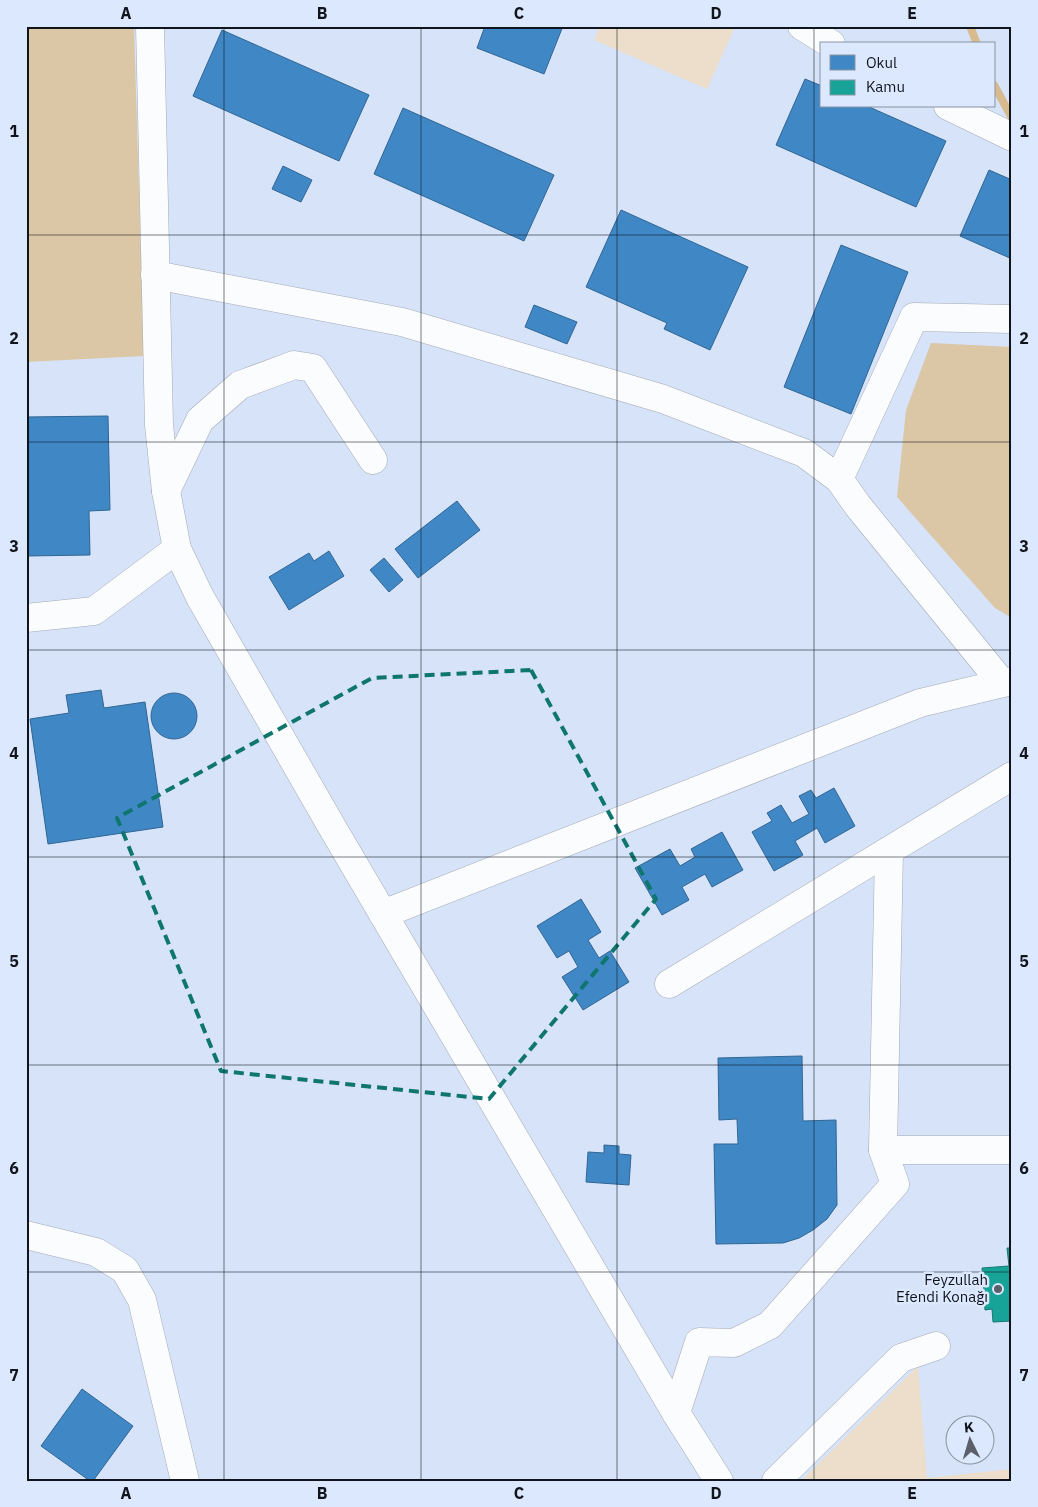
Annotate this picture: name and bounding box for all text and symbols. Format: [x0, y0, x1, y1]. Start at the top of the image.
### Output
text: A [121, 3, 132, 23]
text: B [317, 3, 328, 23]
text: C [514, 3, 524, 23]
text: D [710, 3, 722, 23]
text: E [907, 3, 917, 23]
legend [820, 42, 996, 108]
text: Okul [866, 53, 897, 72]
text: Kamu [866, 77, 905, 96]
text: 1 [9, 121, 19, 141]
text: 1 [1019, 121, 1029, 141]
text: 2 [9, 328, 19, 348]
text: 2 [1019, 328, 1029, 348]
text: 3 [9, 536, 19, 556]
text: 3 [1019, 536, 1029, 556]
text: 4 [9, 743, 19, 763]
text: 4 [1019, 743, 1029, 763]
text: 5 [9, 951, 19, 971]
text: 5 [1019, 951, 1029, 971]
text: 6 [9, 1158, 19, 1178]
text: 6 [1019, 1158, 1029, 1178]
place label: Feyzullah Efendi Konağı [896, 1270, 988, 1306]
marker: Feyzullah Efendi Konağı [992, 1283, 1004, 1295]
text: 7 [9, 1365, 19, 1385]
text: 7 [1019, 1365, 1029, 1385]
north arrow [946, 1414, 996, 1464]
text: K [963, 1418, 975, 1436]
text: A [121, 1483, 132, 1503]
text: B [317, 1483, 328, 1503]
text: C [514, 1483, 524, 1503]
text: D [710, 1483, 722, 1503]
text: E [907, 1483, 917, 1503]

